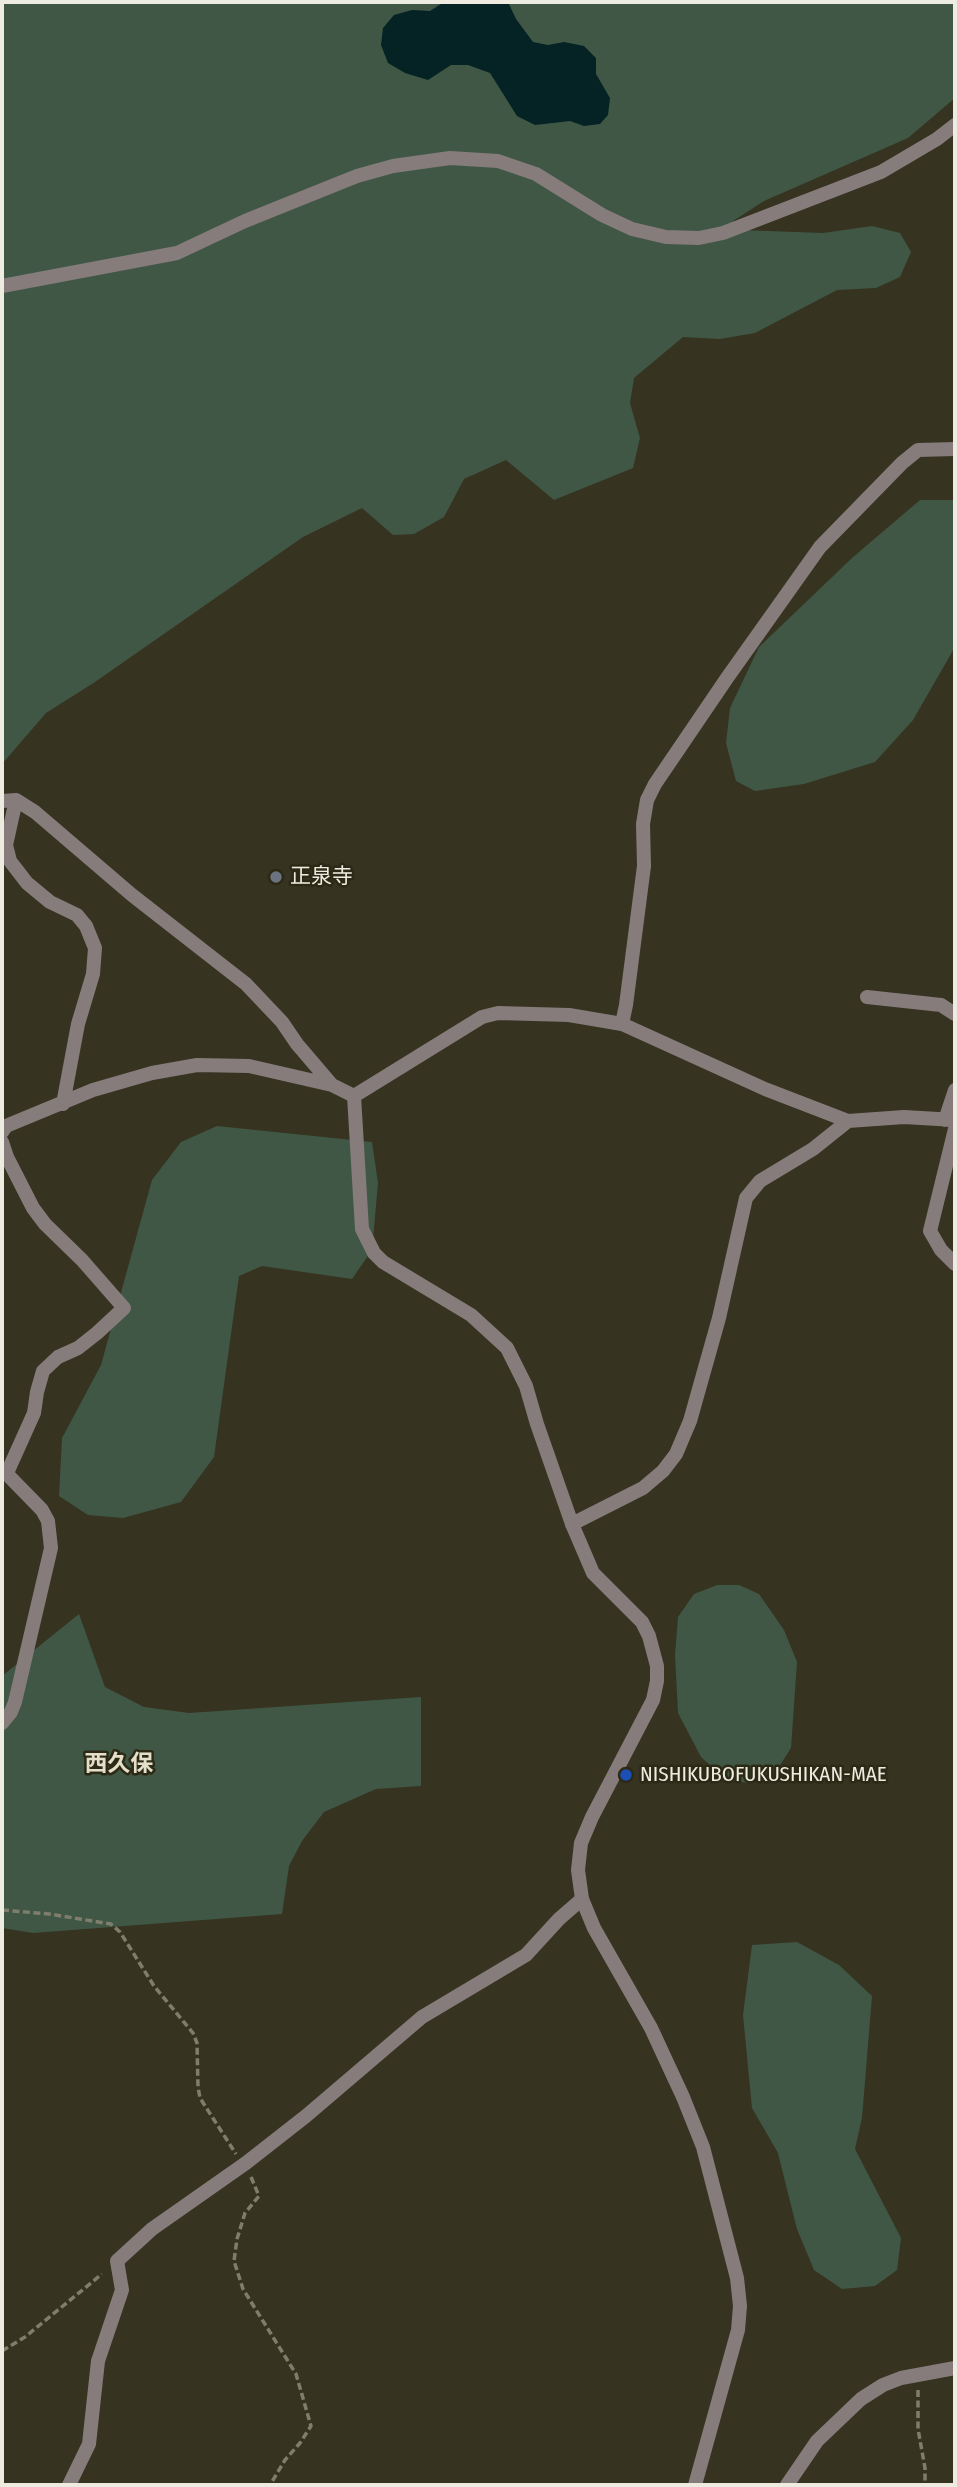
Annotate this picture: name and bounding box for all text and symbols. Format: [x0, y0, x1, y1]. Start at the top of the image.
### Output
place label: 正泉寺 [290, 864, 353, 890]
marker: 正泉寺 [268, 869, 284, 885]
district label: 西久保 [85, 1751, 153, 1779]
place label: NISHIKUBOFUKUSHIKAN-MAE [640, 1762, 887, 1788]
marker: NISHIKUBOFUKUSHIKAN-MAE [618, 1767, 634, 1783]

